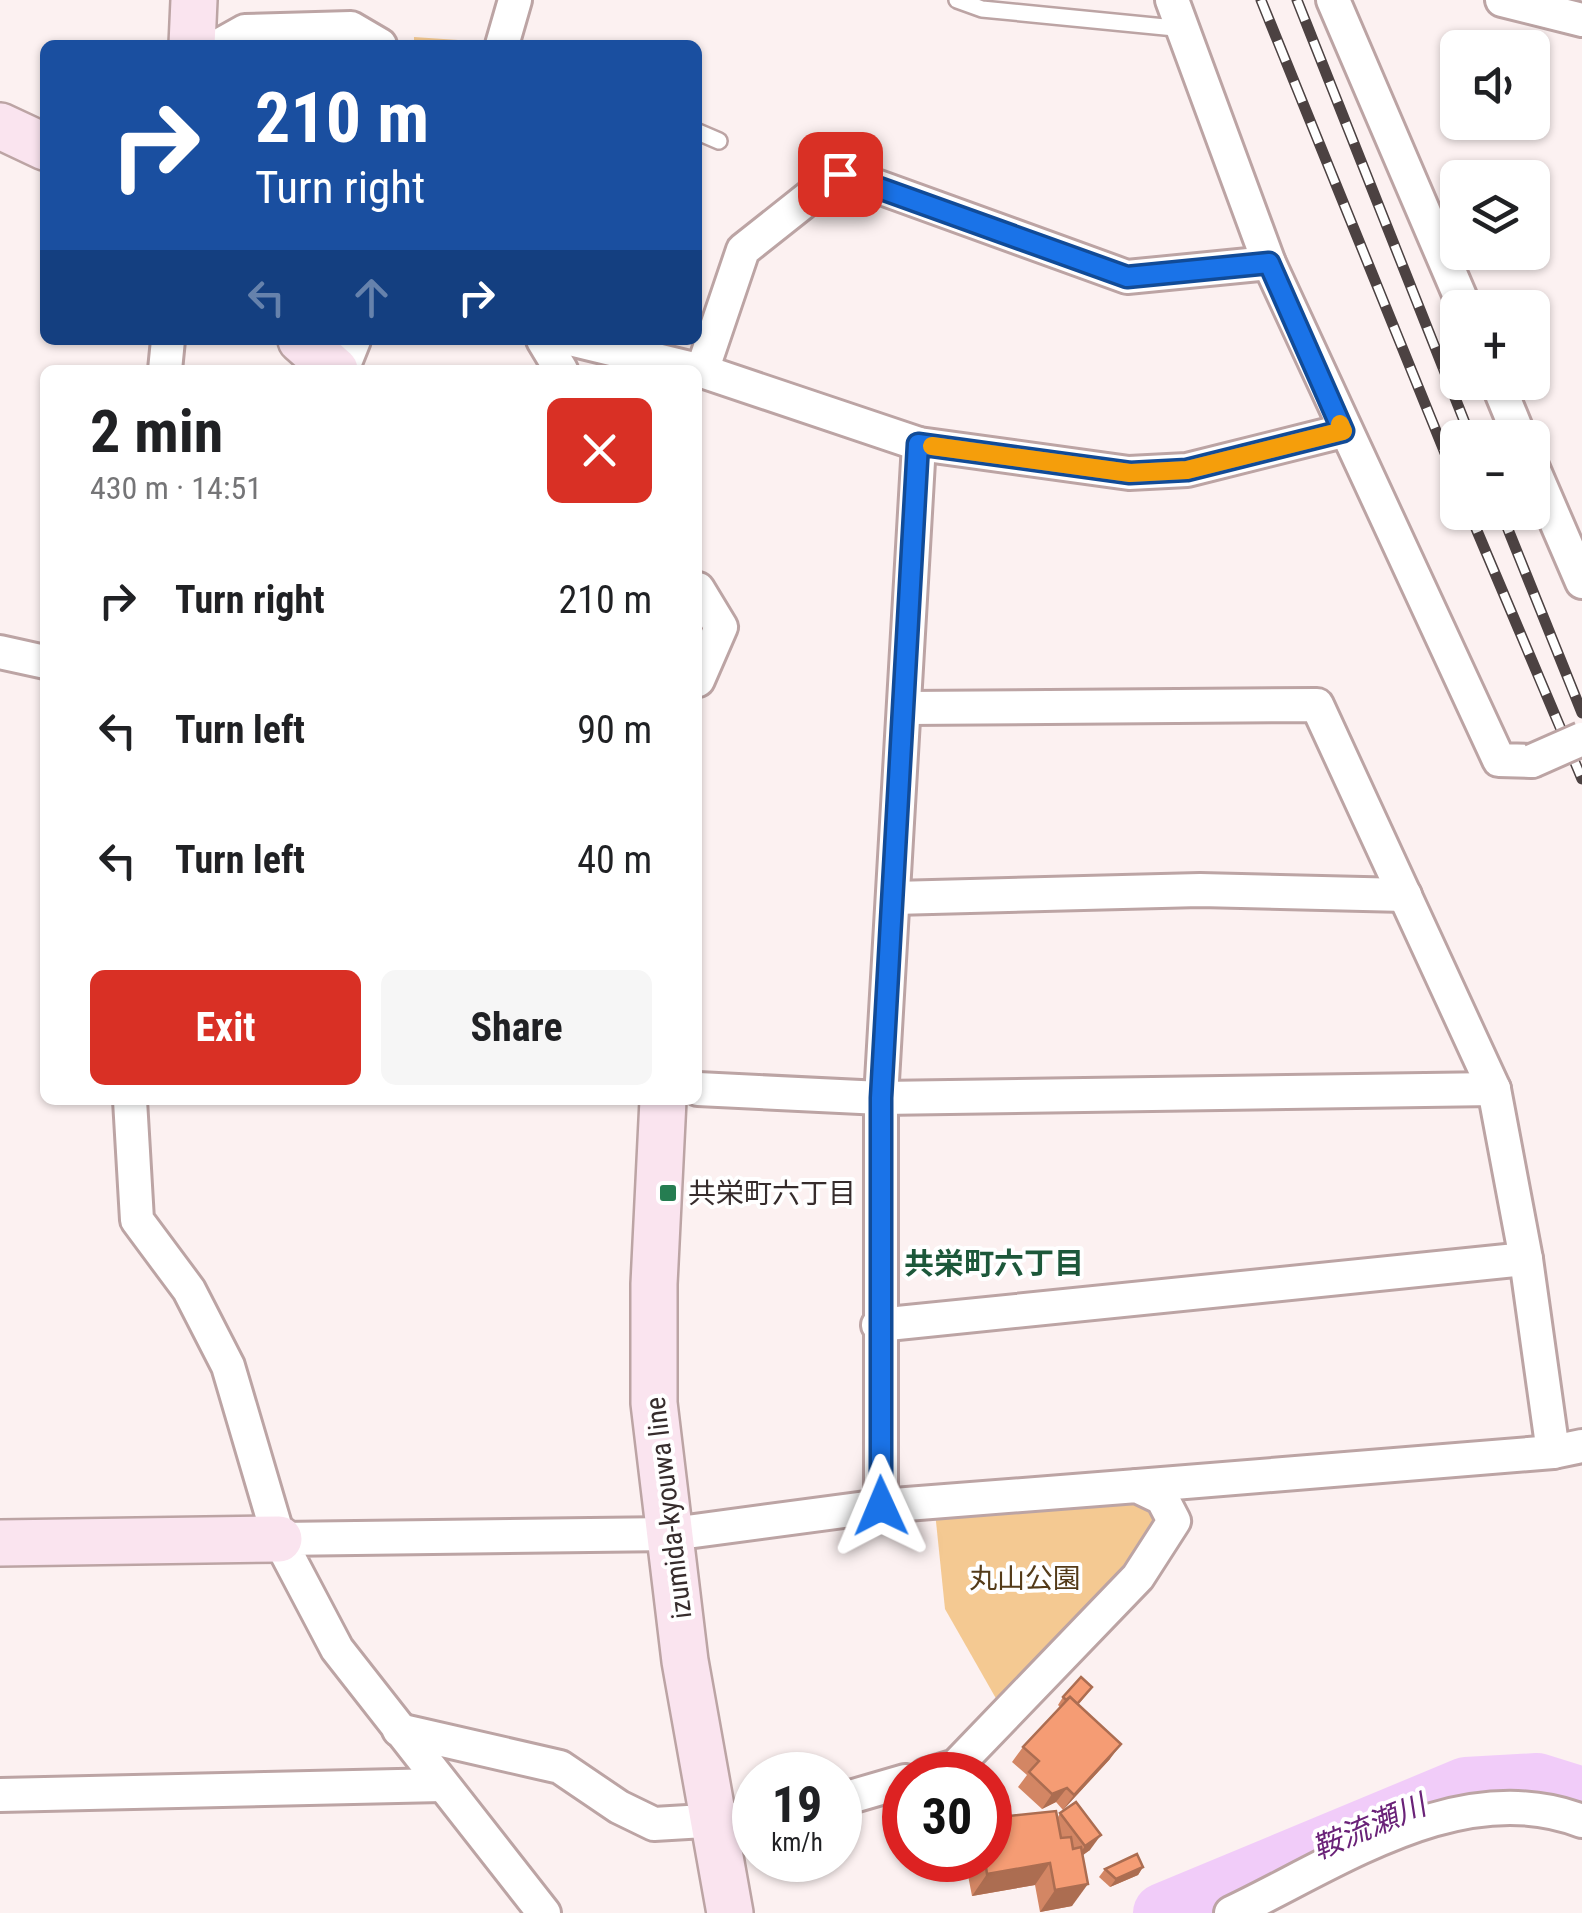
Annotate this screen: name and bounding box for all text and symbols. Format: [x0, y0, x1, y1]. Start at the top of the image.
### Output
map controls [1440, 30, 1550, 530]
button: sound [1440, 30, 1550, 140]
text: 210 m [255, 77, 429, 159]
icon: right [90, 80, 220, 210]
pin [798, 132, 883, 217]
icon: arrive [813, 147, 868, 202]
button: layers [1440, 160, 1550, 270]
text: Turn right [255, 161, 425, 214]
icon: left [239, 270, 294, 325]
icon: ahead [344, 270, 399, 325]
icon: right [449, 270, 504, 325]
button: + [1440, 290, 1550, 400]
text: 2 min [90, 396, 223, 467]
button: close [547, 398, 652, 503]
button: − [1440, 420, 1550, 530]
text: 430 m · 14:51 [90, 469, 262, 507]
icon: right [90, 573, 145, 628]
text: Turn right [175, 578, 325, 622]
text: 210 m [558, 578, 652, 622]
icon: left [90, 703, 145, 758]
text: Turn left [175, 708, 305, 752]
text: 90 m [577, 708, 652, 752]
icon: left [90, 833, 145, 888]
text: Turn left [175, 838, 305, 882]
text: 40 m [577, 838, 652, 882]
button: Exit [90, 970, 361, 1085]
button: Share [381, 970, 652, 1085]
place label: 共栄町六丁目 [688, 1177, 856, 1210]
marker: 共栄町六丁目 [657, 1182, 679, 1204]
district label: 共栄町六丁目 [904, 1246, 1084, 1281]
street label: izumida-kyouwa line [639, 1395, 698, 1621]
position arrow [829, 1454, 933, 1558]
park label: 丸山公園 [969, 1562, 1081, 1595]
speed limit sign: 30 [882, 1752, 1012, 1882]
text: 19 [772, 1776, 822, 1834]
water label: 鞍流瀬川 [1307, 1786, 1434, 1866]
text: km/h [771, 1828, 823, 1857]

